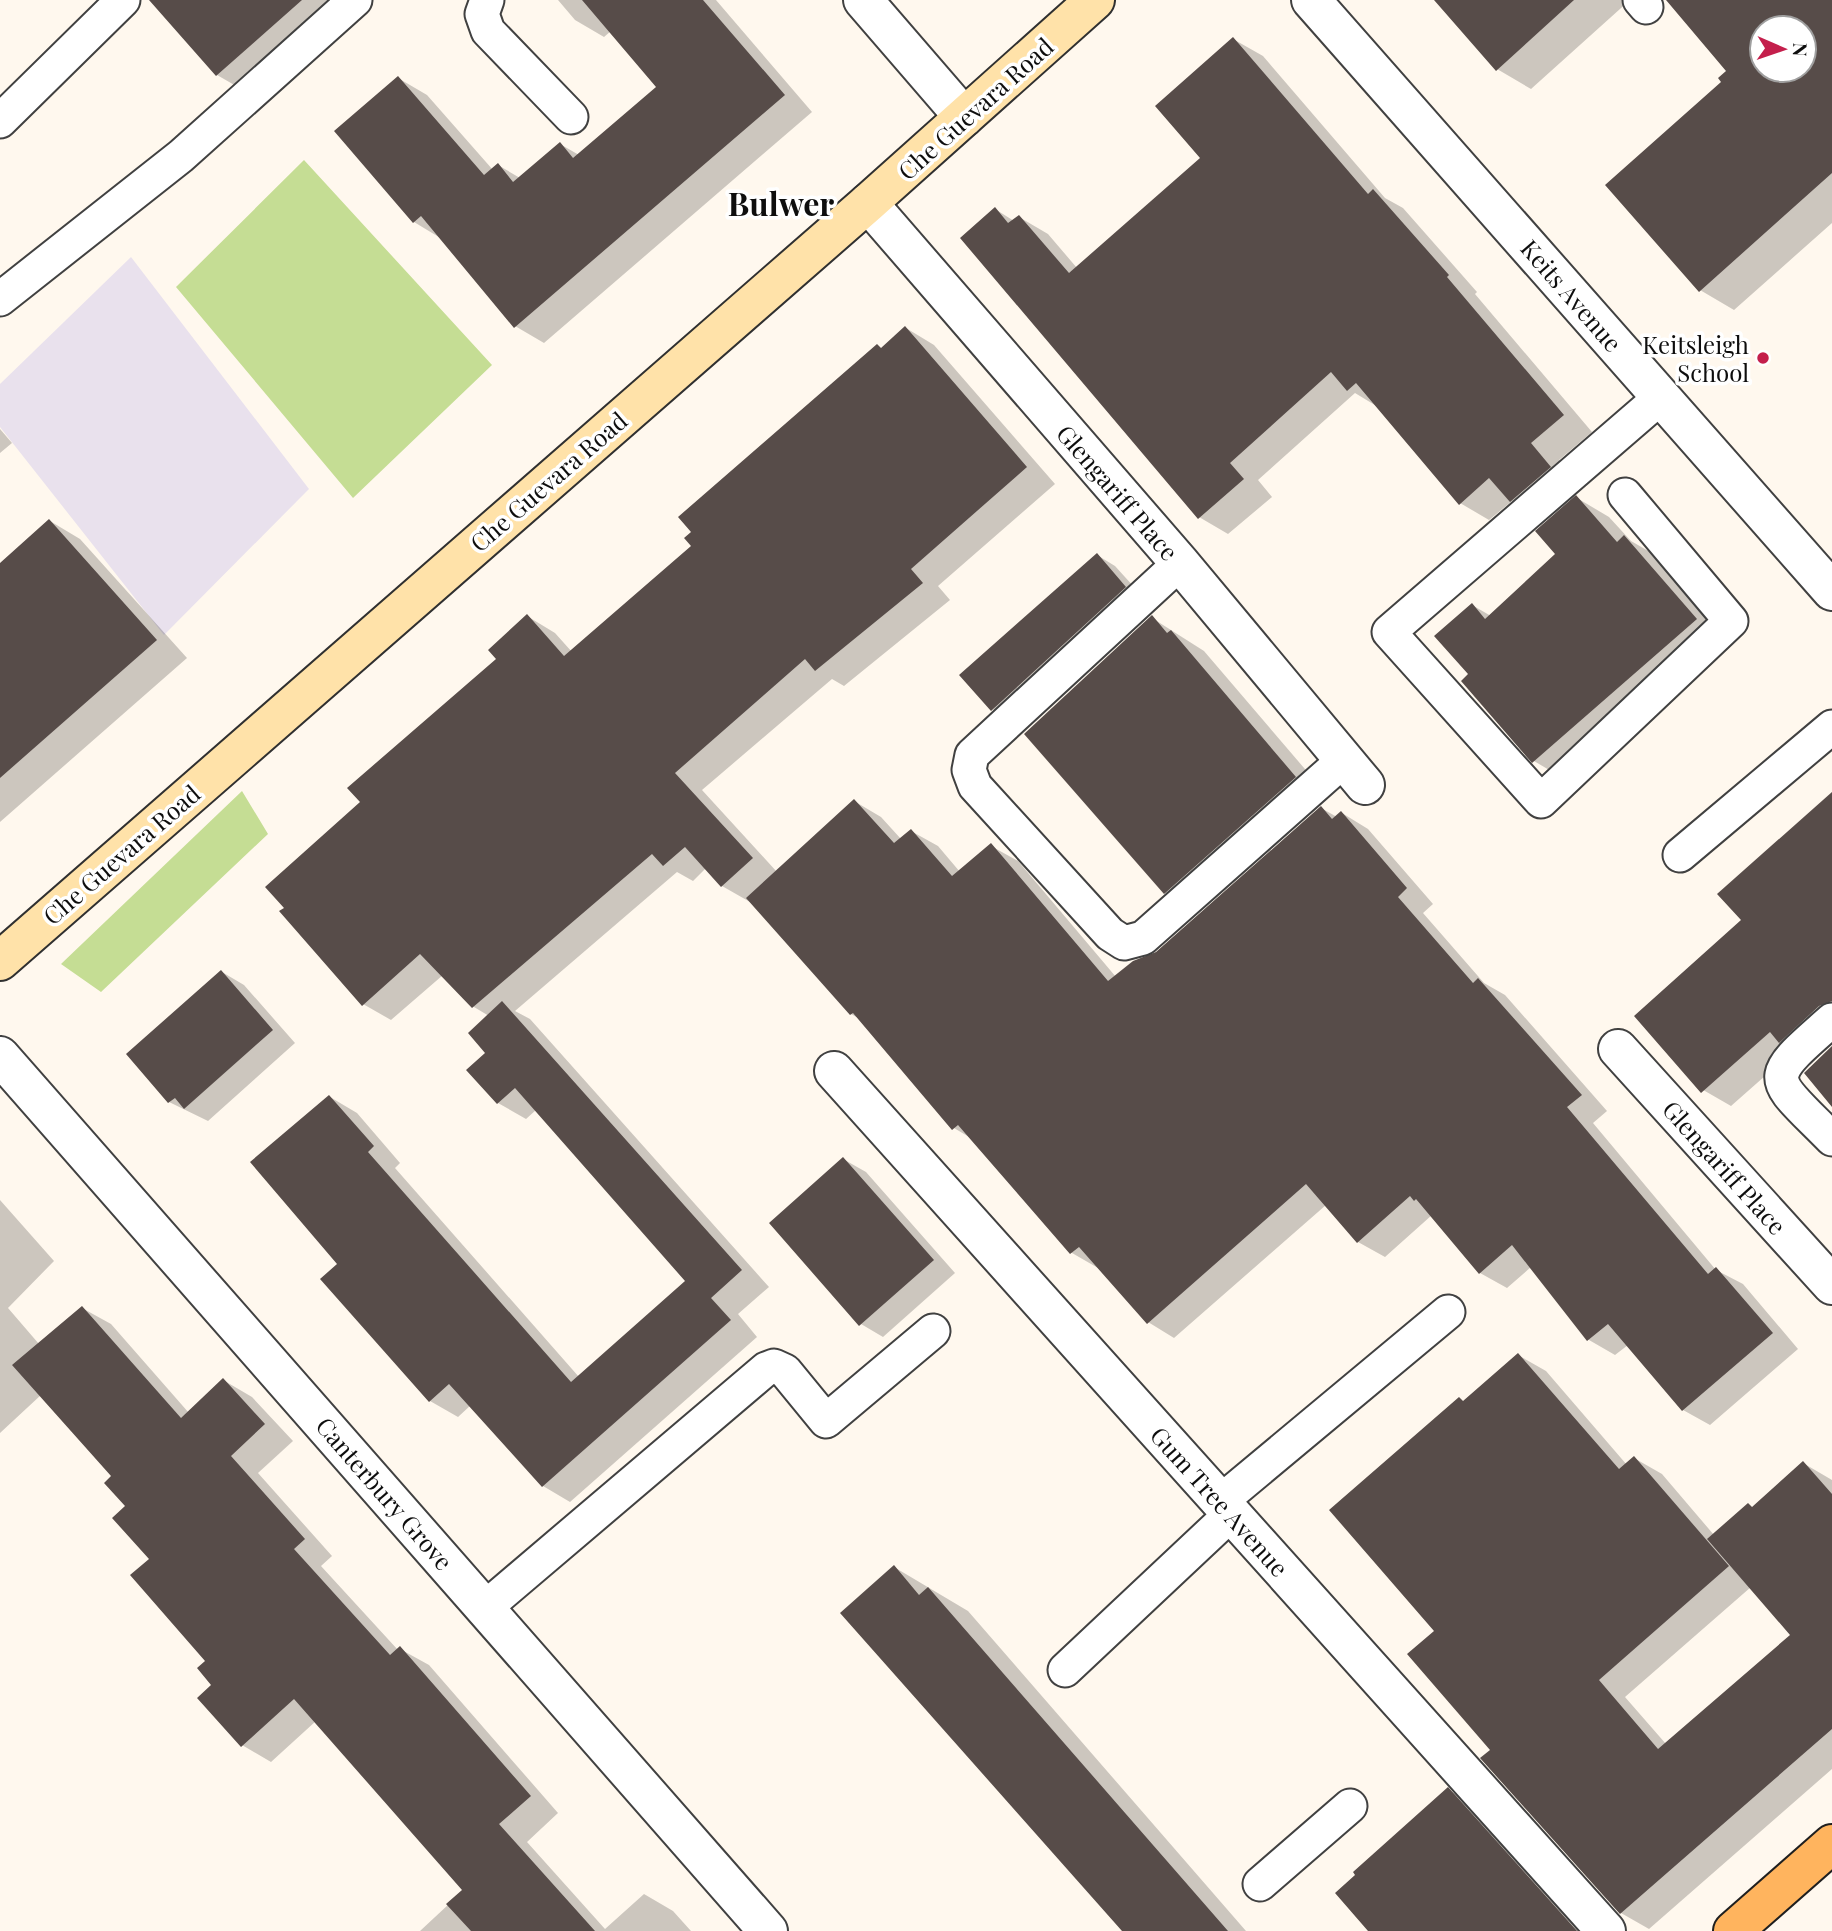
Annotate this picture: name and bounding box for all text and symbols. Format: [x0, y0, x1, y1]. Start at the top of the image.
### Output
north arrow [1748, 14, 1818, 84]
street label: Che Guevara Road [891, 30, 1059, 186]
text: N [1788, 42, 1814, 57]
district label: Bulwer [728, 181, 834, 224]
street label: Keits Avenue [1514, 232, 1630, 358]
place label: Keitsleigh School [1642, 328, 1749, 388]
marker: Keitsleigh School [1755, 350, 1771, 366]
street label: Che Guevara Road [463, 404, 633, 558]
street label: Glengariff Place [1050, 417, 1186, 567]
street label: Che Guevara Road [36, 777, 206, 931]
street label: Glengariff Place [1656, 1093, 1794, 1241]
street label: Canterbury Grove [310, 1410, 460, 1576]
street label: Gum Tree Avenue [1144, 1419, 1296, 1583]

